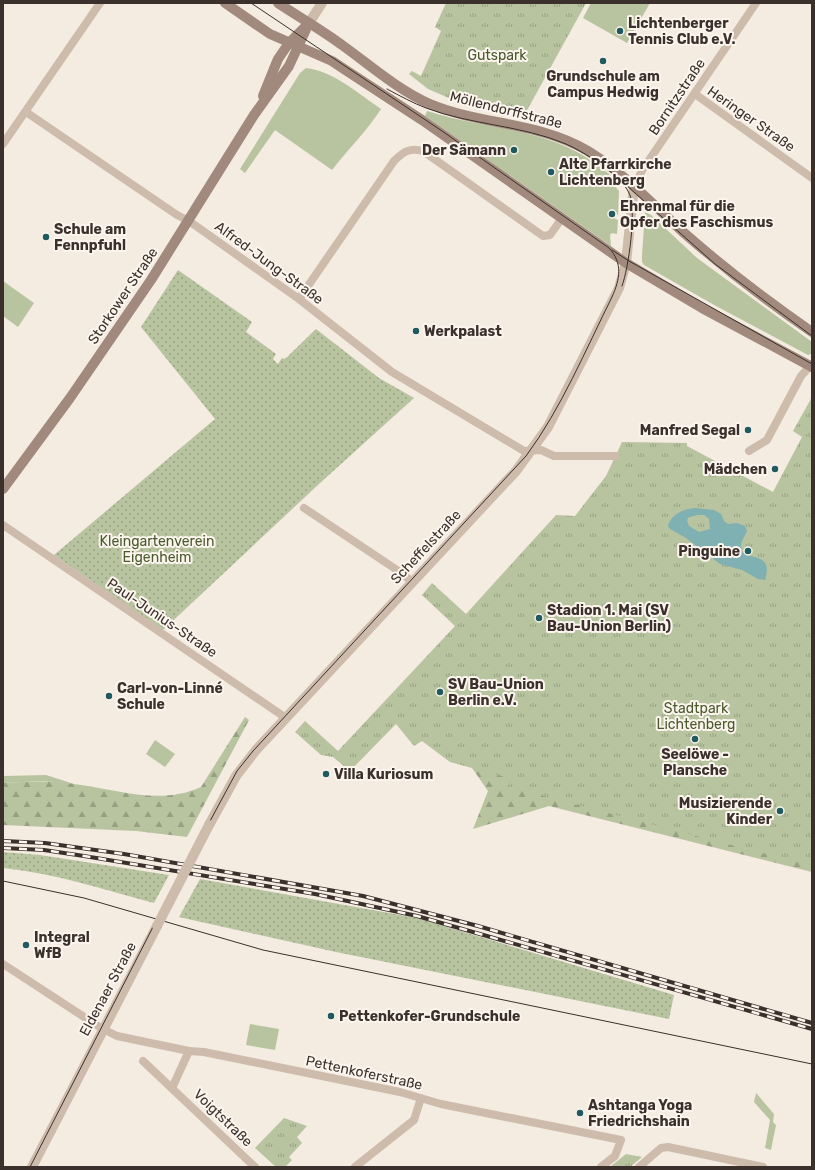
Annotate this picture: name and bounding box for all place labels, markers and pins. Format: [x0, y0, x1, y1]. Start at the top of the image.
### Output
place label: Lichtenberger Tennis Club e.V. [628, 15, 736, 48]
marker: Lichtenberger Tennis Club e.V. [615, 26, 625, 36]
marker: Grundschule am Campus Hedwig [598, 56, 608, 66]
place label: Grundschule am Campus Hedwig [546, 68, 660, 101]
place label: Der Sämann [422, 142, 506, 159]
marker: Der Sämann [509, 145, 519, 155]
place label: Alte Pfarrkirche Lichtenberg [559, 156, 672, 189]
marker: Alte Pfarrkirche Lichtenberg [546, 167, 556, 177]
place label: Ehrenmal für die Opfer des Faschismus [620, 198, 773, 231]
marker: Ehrenmal für die Opfer des Faschismus [607, 209, 617, 219]
place label: Schule am Fennpfuhl [54, 221, 126, 254]
marker: Schule am Fennpfuhl [41, 232, 51, 242]
place label: Werkpalast [424, 323, 502, 340]
marker: Werkpalast [411, 326, 421, 336]
place label: Manfred Segal [640, 422, 740, 439]
marker: Manfred Segal [743, 425, 753, 435]
place label: Mädchen [704, 461, 767, 478]
marker: Mädchen [770, 464, 780, 474]
place label: Pinguine [678, 543, 740, 560]
marker: Pinguine [743, 546, 753, 556]
place label: Stadion 1. Mai (SV Bau-Union Berlin) [547, 602, 671, 635]
marker: Stadion 1. Mai (SV Bau-Union Berlin) [534, 613, 544, 623]
place label: SV Bau-Union Berlin e.V. [448, 676, 544, 709]
place label: Carl-von-Linné Schule [117, 680, 223, 713]
marker: SV Bau-Union Berlin e.V. [435, 687, 445, 697]
marker: Carl-von-Linné Schule [104, 691, 114, 701]
marker: Seelöwe - Plansche [690, 734, 700, 744]
place label: Seelöwe - Plansche [661, 746, 729, 779]
place label: Villa Kuriosum [334, 766, 433, 783]
marker: Villa Kuriosum [321, 769, 331, 779]
place label: Musizierende Kinder [679, 795, 773, 828]
marker: Musizierende Kinder [775, 806, 785, 816]
place label: Integral WfB [34, 929, 90, 962]
marker: Integral WfB [21, 940, 31, 950]
place label: Pettenkofer-Grundschule [339, 1008, 520, 1025]
marker: Pettenkofer-Grundschule [326, 1011, 336, 1021]
place label: Ashtanga Yoga Friedrichshain [588, 1097, 692, 1130]
marker: Ashtanga Yoga Friedrichshain [575, 1108, 585, 1118]

